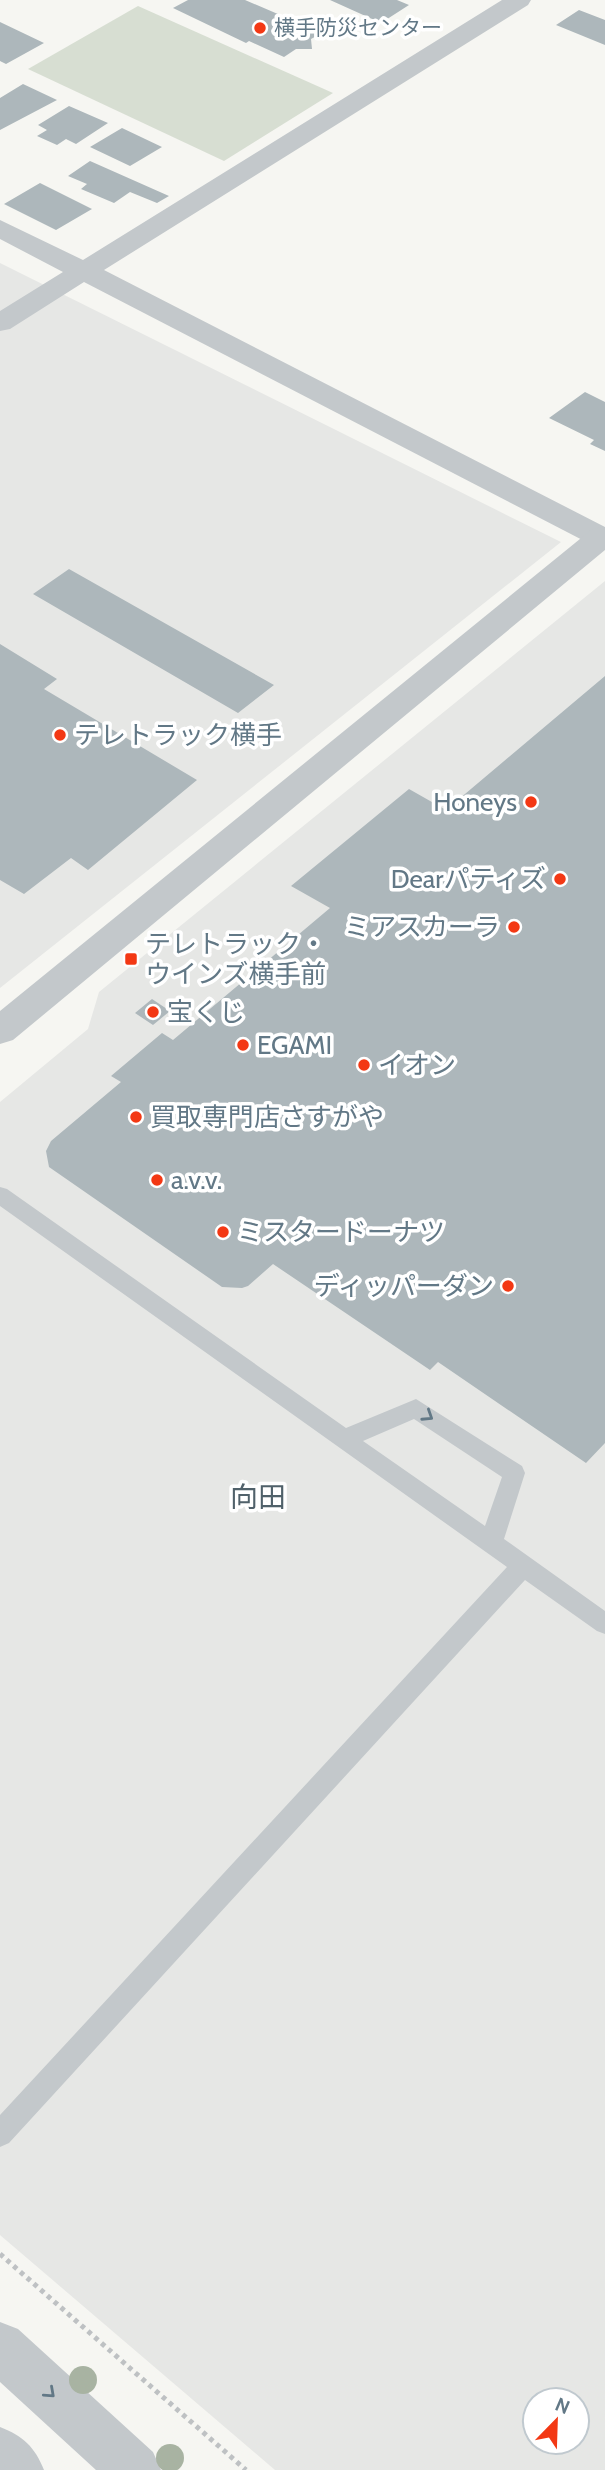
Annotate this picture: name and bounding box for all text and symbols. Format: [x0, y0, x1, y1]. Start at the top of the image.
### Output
place label: 横手防災センター [274, 15, 442, 40]
marker: 横手防災センター [252, 20, 268, 36]
place label: テレトラック横手 [74, 719, 282, 751]
marker: テレトラック横手 [52, 727, 68, 743]
place label: Honeys [433, 786, 517, 818]
marker: Honeys [523, 794, 539, 810]
place label: Dearパティズ [391, 863, 546, 895]
marker: Dearパティズ [552, 871, 568, 887]
place label: ミアスカーラ [344, 911, 500, 943]
marker: ミアスカーラ [506, 919, 522, 935]
place label: テレトラック・ ウインズ横手前 [145, 928, 326, 990]
marker: テレトラック・ ウインズ横手前 [123, 951, 139, 967]
place label: 宝くじ [167, 996, 245, 1028]
marker: 宝くじ [145, 1004, 161, 1020]
place label: EGAMI [257, 1029, 332, 1061]
marker: EGAMI [235, 1037, 251, 1053]
place label: イオン [378, 1049, 456, 1081]
marker: イオン [356, 1057, 372, 1073]
place label: 買取専門店さすがや [150, 1101, 384, 1133]
marker: 買取専門店さすがや [128, 1109, 144, 1125]
place label: a.v.v. [171, 1164, 222, 1196]
marker: a.v.v. [149, 1172, 165, 1188]
place label: ミスタードーナツ [237, 1216, 445, 1248]
marker: ミスタードーナツ [215, 1224, 231, 1240]
place label: ディッパーダン [314, 1270, 494, 1302]
marker: ディッパーダン [500, 1278, 516, 1294]
one-way arrow [421, 1408, 434, 1421]
district label: 向田 [230, 1480, 286, 1514]
one-way arrow [42, 2385, 55, 2397]
north arrow [521, 2386, 591, 2456]
text: N [552, 2393, 573, 2419]

